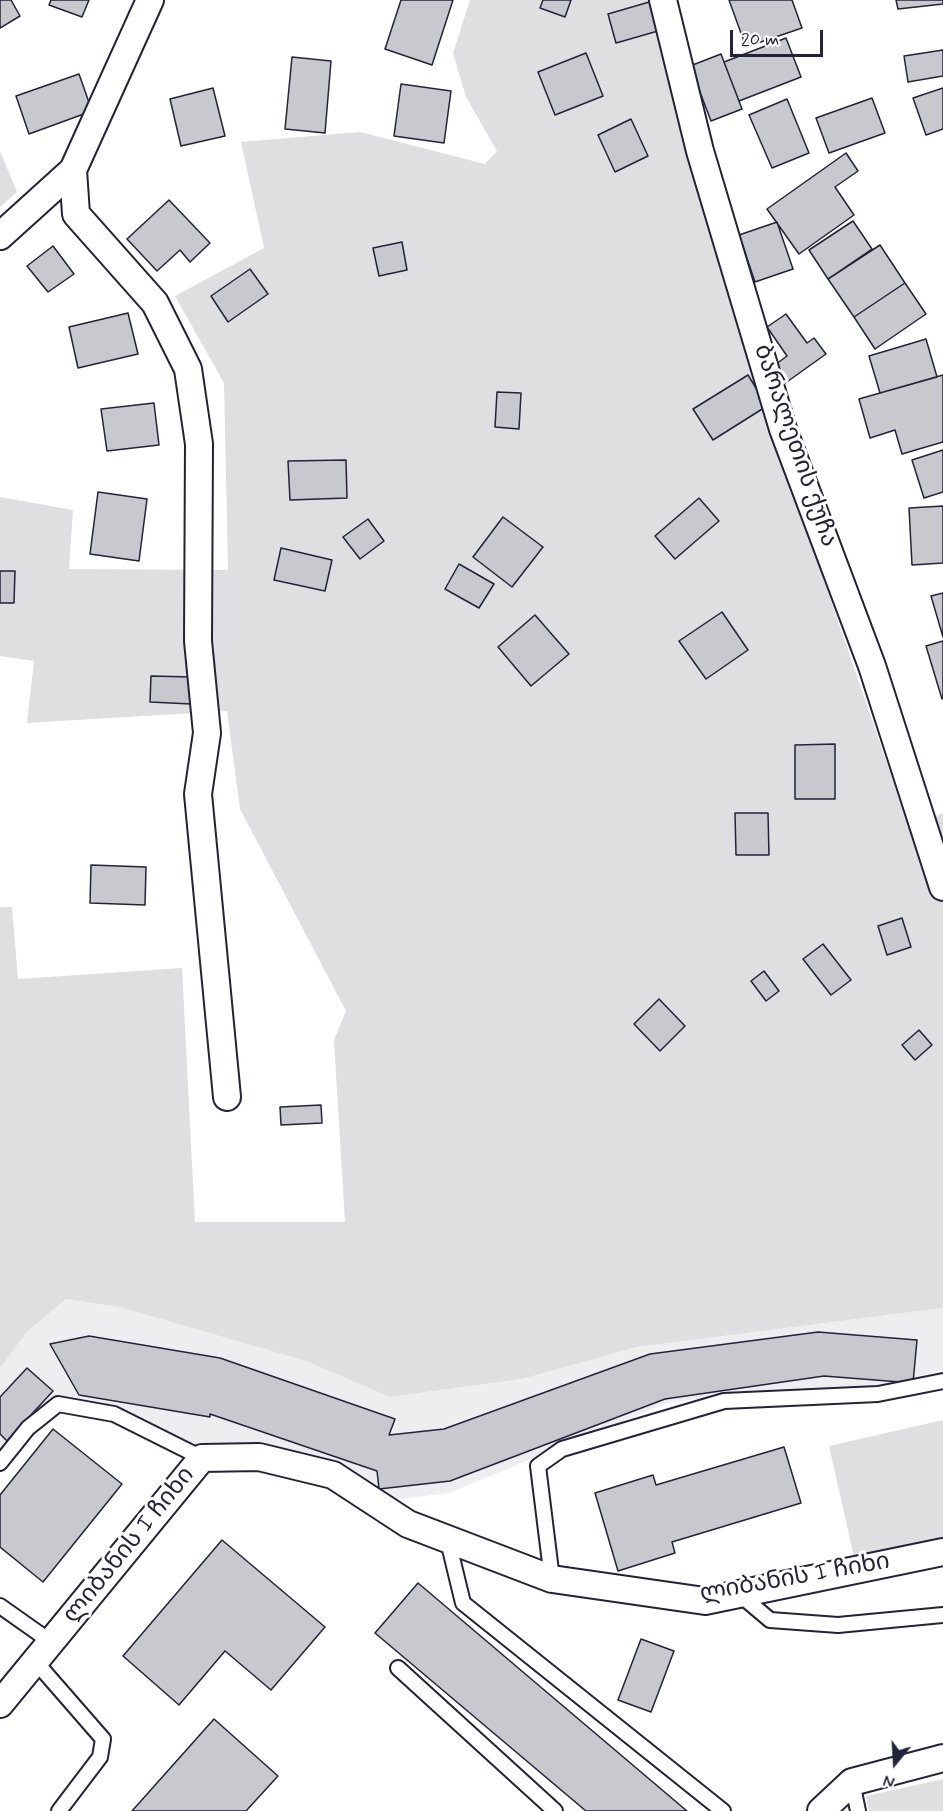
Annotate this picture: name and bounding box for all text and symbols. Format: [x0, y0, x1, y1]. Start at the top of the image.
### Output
scale bar [733, 18, 826, 56]
text: 20 m [741, 28, 779, 52]
street label: ბარალეთის ქუჩა [746, 341, 842, 551]
street label: ლიბანის I ჩიხი [58, 1462, 202, 1630]
street label: ლიბანის I ჩიხი [698, 1548, 892, 1610]
north arrow [865, 1733, 925, 1793]
text: N [881, 1769, 898, 1792]

